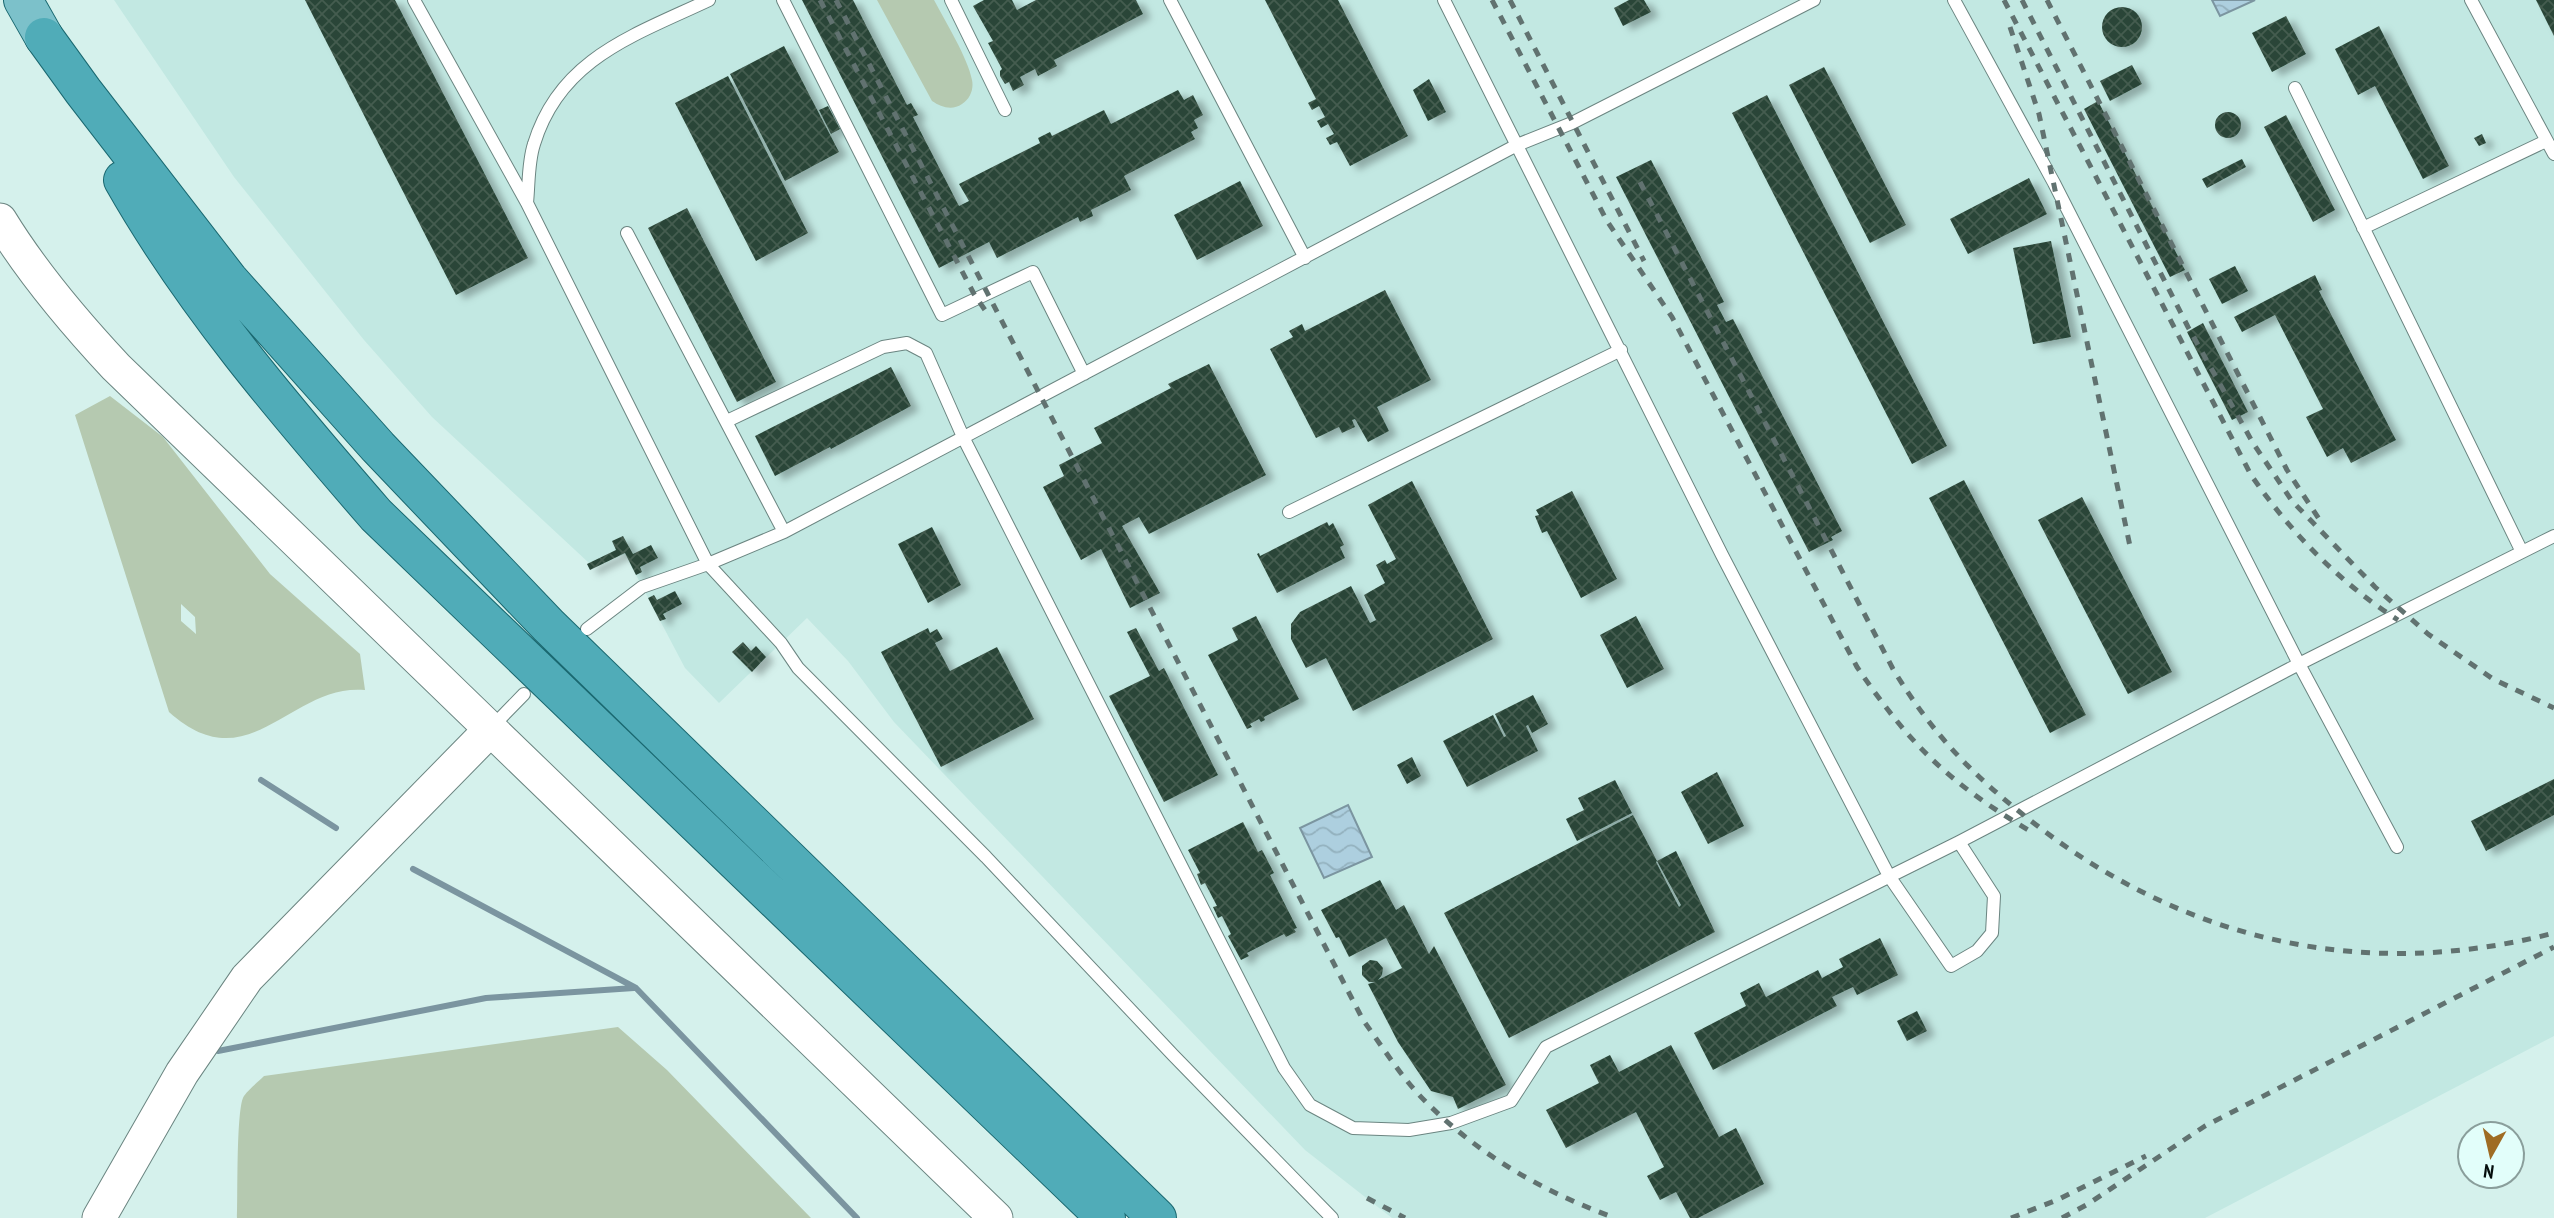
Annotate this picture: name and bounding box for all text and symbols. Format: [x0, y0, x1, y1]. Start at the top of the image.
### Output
north arrow [2456, 1120, 2526, 1190]
text: N [2482, 1159, 2495, 1184]

